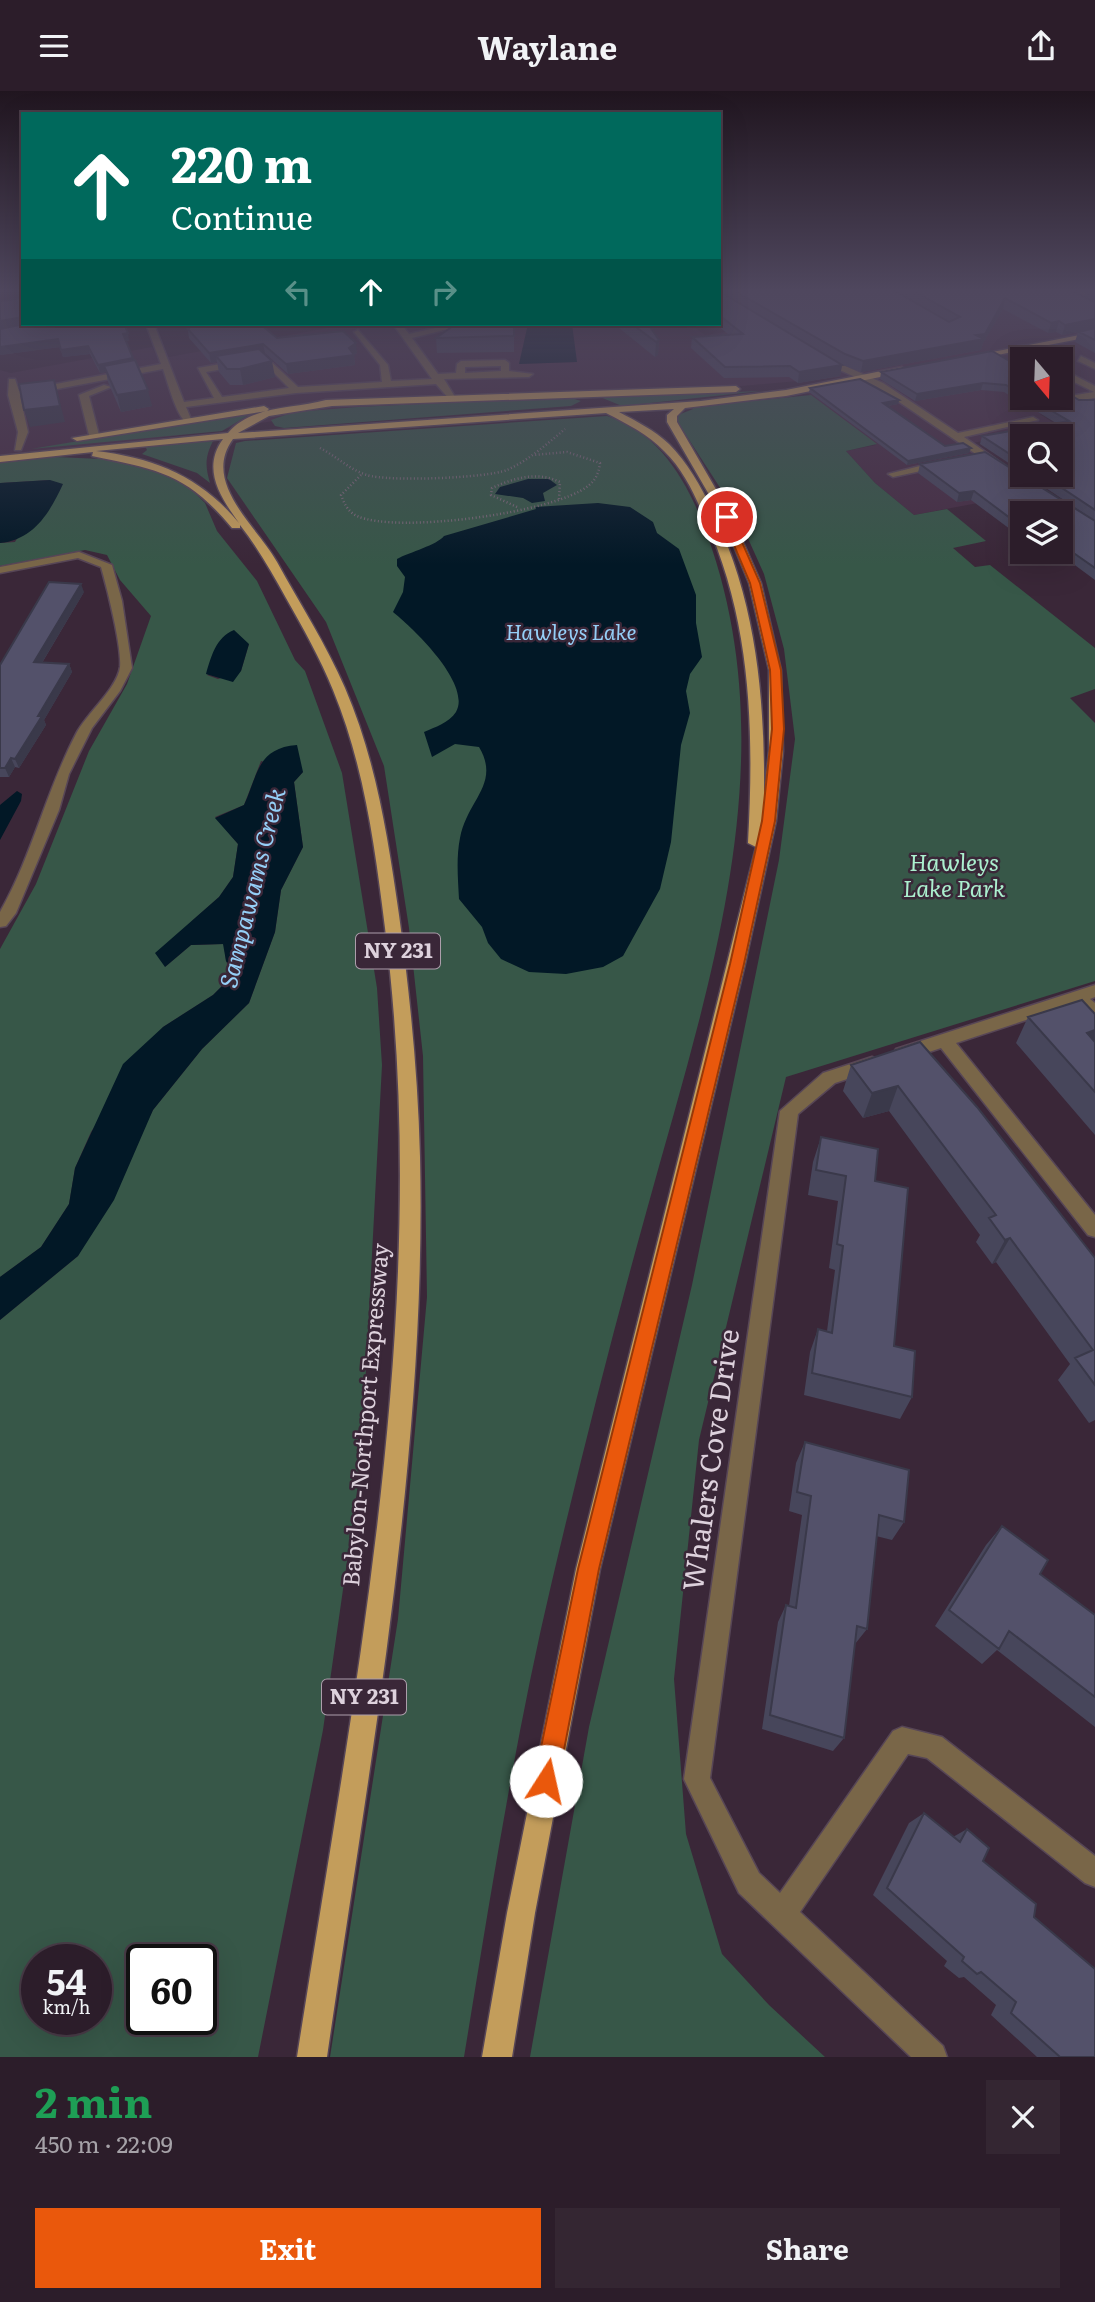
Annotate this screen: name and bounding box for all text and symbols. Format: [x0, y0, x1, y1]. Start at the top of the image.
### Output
text: Waylane [478, 22, 617, 70]
icon: menu [35, 27, 73, 65]
icon: share [1022, 27, 1060, 65]
text: 220 m [171, 125, 312, 198]
icon: ahead [56, 140, 147, 231]
text: Continue [171, 192, 313, 240]
icon: left [279, 273, 317, 311]
icon: ahead [352, 273, 390, 311]
icon: right [425, 273, 463, 311]
north arrow [1010, 347, 1073, 409]
map controls [1010, 347, 1073, 564]
button: search [1010, 424, 1073, 487]
pin [697, 487, 757, 547]
icon: arrive [708, 498, 746, 536]
button: layers [1010, 501, 1073, 564]
water label: Hawleys Lake [506, 615, 636, 646]
water label: Sampawams Creek [209, 783, 293, 991]
park label: Hawleys Lake Park [903, 844, 1006, 904]
road number: NY 231 [356, 933, 440, 969]
street label: Babylon-Northport Expressway [332, 1241, 396, 1588]
street label: Whalers Cove Drive [670, 1326, 748, 1593]
road number: NY 231 [322, 1679, 406, 1715]
position arrow [509, 1744, 583, 1818]
speed limit sign: 60 [126, 1944, 217, 2035]
text: 54 [46, 1954, 87, 2006]
text: km/h [43, 1993, 90, 2020]
text: 2 min [35, 2069, 152, 2131]
button: close [986, 2080, 1060, 2154]
text: 450 m · 22:09 [35, 2126, 173, 2160]
button: Exit [35, 2208, 541, 2288]
button: Share [555, 2208, 1060, 2288]

